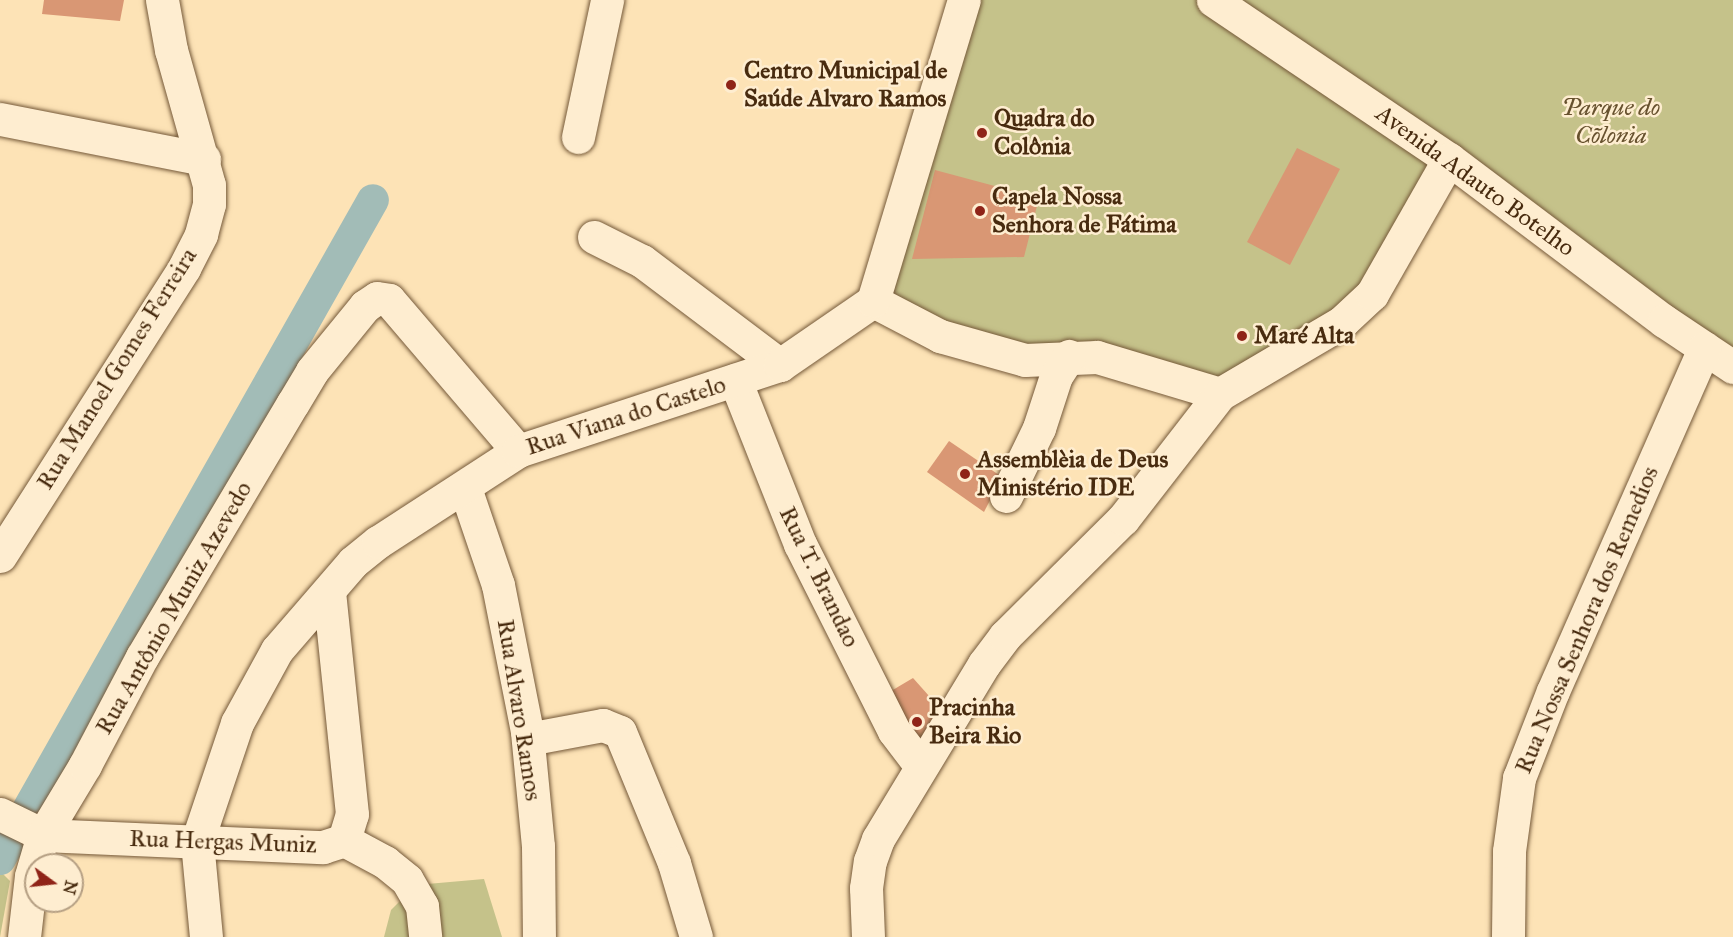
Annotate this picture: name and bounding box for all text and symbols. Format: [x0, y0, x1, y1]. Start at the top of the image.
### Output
place label: Centro Municipal de Saúde Alvaro Ramos [744, 57, 947, 113]
marker: Centro Municipal de Saúde Alvaro Ramos [722, 76, 740, 94]
park label: Parque do Cõlonia [1562, 94, 1660, 150]
street label: Avenida Adauto Botelho [1370, 99, 1580, 263]
place label: Quadra do Colônia [994, 105, 1095, 161]
marker: Quadra do Colônia [975, 126, 989, 140]
place label: Capela Nossa Senhora de Fátima [992, 183, 1176, 239]
marker: Capela Nossa Senhora de Fátima [973, 204, 987, 218]
street label: Rua Manoel Gomes Ferreira [31, 243, 203, 495]
place label: Maré Alta [1254, 322, 1354, 350]
marker: Maré Alta [1235, 329, 1249, 343]
street label: Rua Viana do Castelo [522, 370, 730, 462]
place label: Assemblèia de Deus Ministério IDE [977, 446, 1168, 502]
street label: Rua Nossa Senhora dos Remedios [1509, 462, 1665, 778]
marker: Assemblèia de Deus Ministério IDE [958, 467, 972, 481]
street label: Rua Antônio Muniz Azevedo [90, 476, 258, 740]
street label: Rua T. Brandao [773, 502, 865, 652]
street label: Rua Alvaro Ramos [490, 617, 548, 803]
place label: Pracinha Beira Rio [929, 694, 1021, 750]
marker: Pracinha Beira Rio [910, 715, 924, 729]
street label: Rua Hergas Muniz [129, 824, 317, 860]
north arrow [24, 853, 84, 913]
text: N [59, 878, 81, 896]

